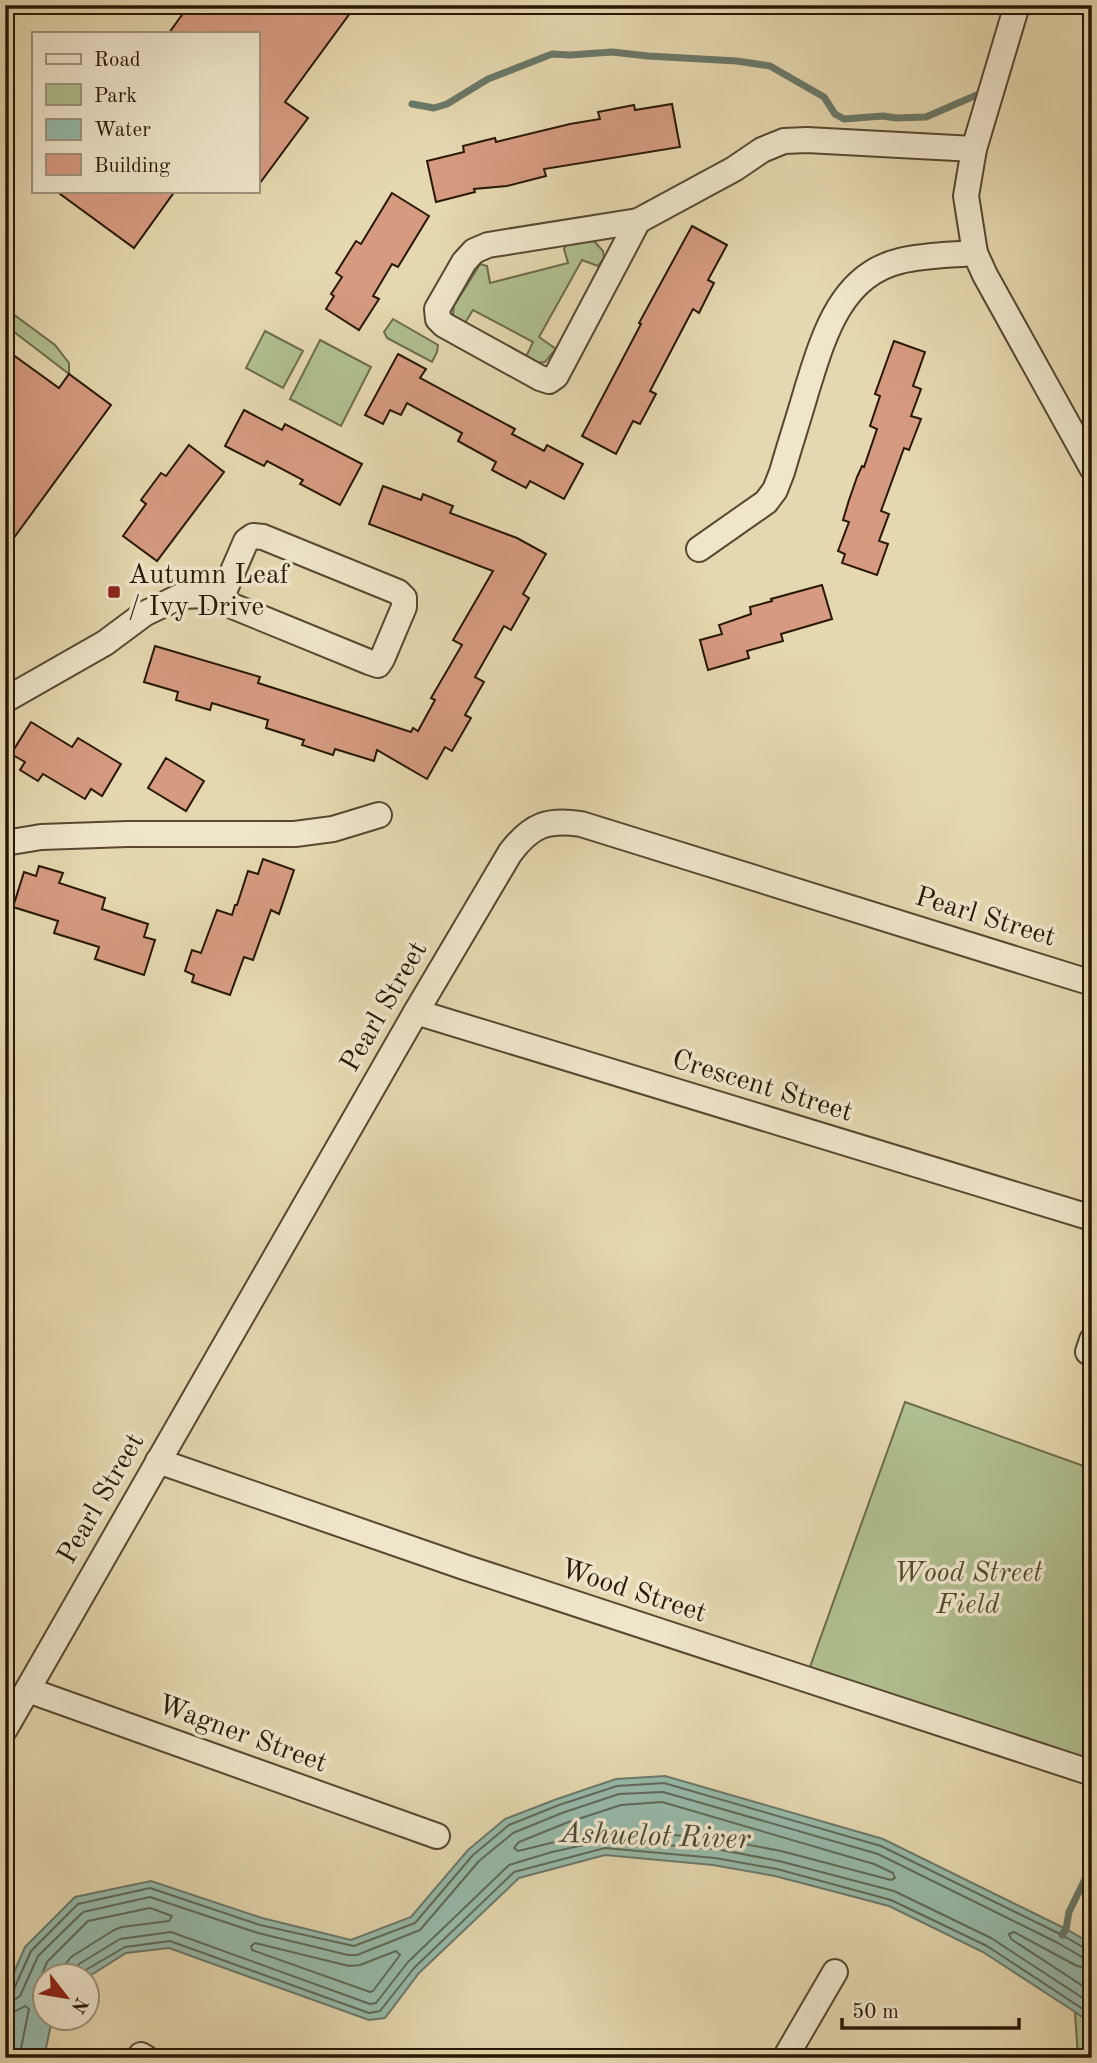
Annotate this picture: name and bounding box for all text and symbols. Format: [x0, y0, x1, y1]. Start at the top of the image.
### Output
legend [32, 32, 259, 192]
text: Road [94, 50, 141, 71]
text: Park [94, 86, 137, 107]
text: Water [94, 120, 151, 141]
text: Building [94, 156, 171, 177]
place label: Autumn Leaf / Ivy Drive [128, 562, 291, 622]
marker: Autumn Leaf / Ivy Drive [106, 584, 122, 600]
street label: Pearl Street [911, 883, 1059, 953]
street label: Pearl Street [337, 937, 433, 1077]
street label: Crescent Street [668, 1046, 856, 1128]
street label: Pearl Street [54, 1429, 150, 1569]
street label: Wood Street [557, 1555, 709, 1629]
park label: Wood Street Field [893, 1560, 1044, 1620]
street label: Wagner Street [154, 1691, 330, 1779]
water label: Ashuelot River [557, 1819, 752, 1855]
north arrow [32, 1962, 102, 2032]
scale bar [842, 1986, 1018, 2030]
text: N [66, 1993, 90, 2016]
text: 50 m [852, 2002, 899, 2023]

